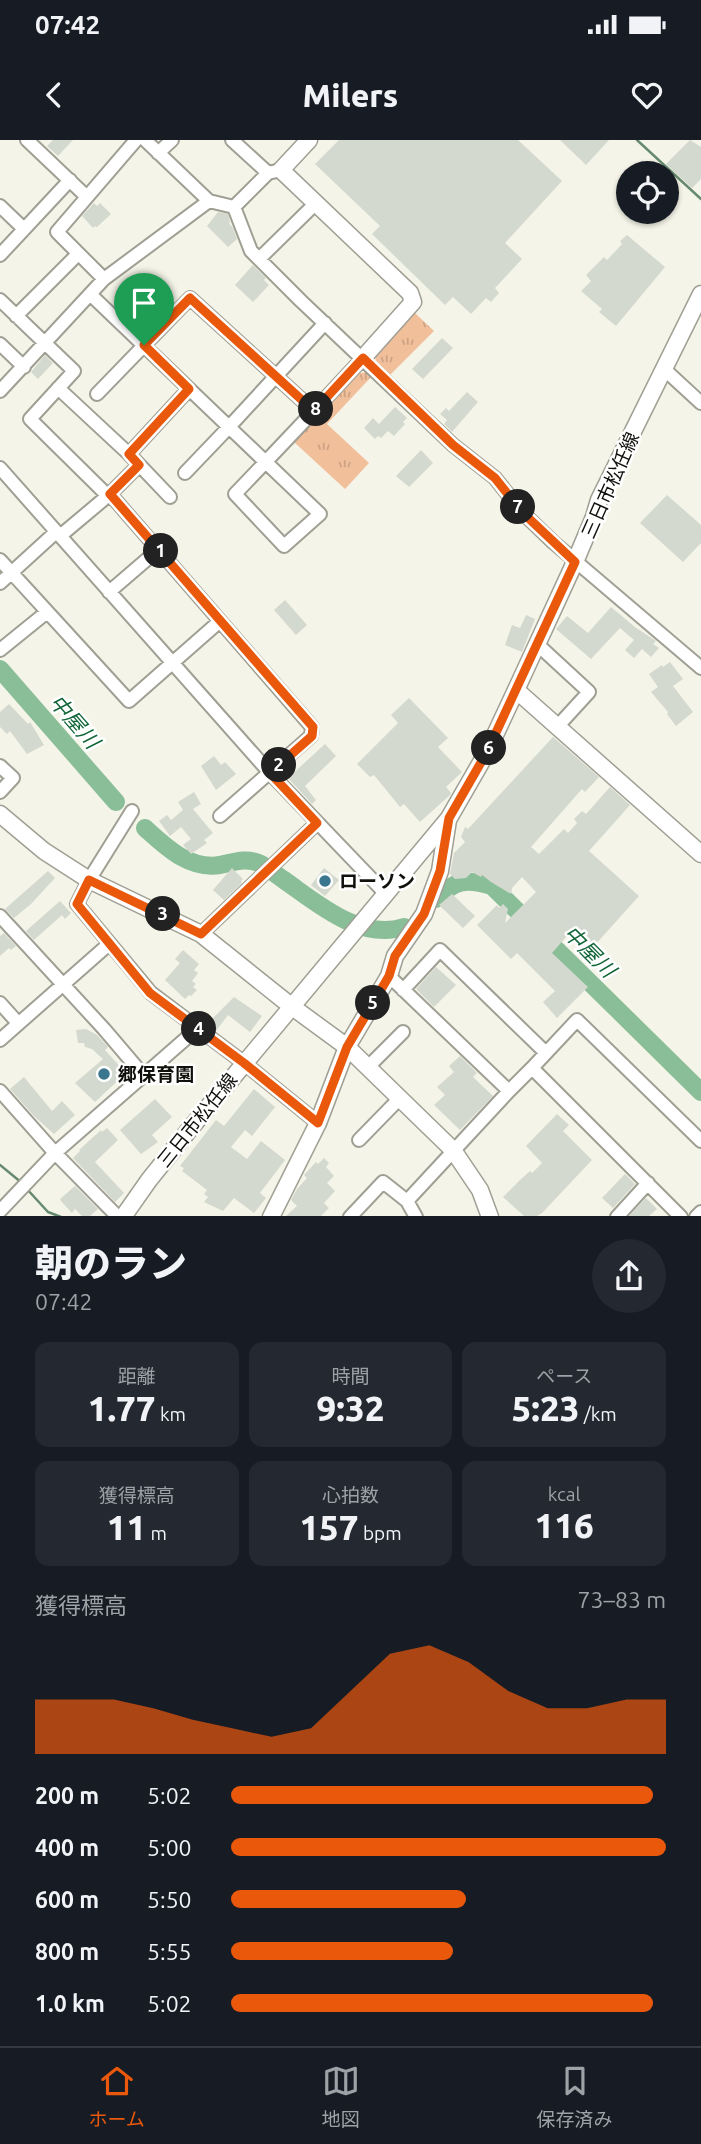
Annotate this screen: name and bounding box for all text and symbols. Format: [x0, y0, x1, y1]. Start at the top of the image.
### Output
text: 07:42 [35, 10, 100, 39]
icon: back [35, 76, 73, 114]
icon: heart [628, 76, 666, 114]
text: Milers [303, 77, 398, 113]
map controls [616, 161, 679, 224]
button: locate [616, 161, 679, 224]
pin [114, 273, 174, 345]
icon: arrive [125, 284, 163, 322]
pin: 8 [298, 392, 334, 426]
text: 8 [310, 397, 321, 419]
street label: 三日市松任線 [577, 428, 643, 542]
pin: 7 [500, 490, 536, 524]
text: 7 [512, 495, 523, 517]
pin: 1 [144, 534, 178, 568]
text: 1 [155, 539, 166, 561]
water label: 中屋川 [45, 689, 106, 754]
pin: 6 [472, 730, 506, 766]
text: 6 [483, 736, 494, 758]
pin: 2 [262, 748, 296, 782]
text: 2 [273, 753, 284, 775]
place label: ローソン [339, 870, 415, 892]
marker: ローソン [317, 873, 333, 889]
pin: 3 [146, 896, 180, 932]
text: 3 [157, 902, 168, 924]
water label: 中屋川 [559, 920, 622, 983]
pin: 5 [356, 986, 390, 1020]
text: 5 [367, 991, 378, 1013]
pin: 4 [182, 1012, 216, 1046]
text: 4 [193, 1017, 204, 1039]
place label: 郷保育園 [118, 1063, 194, 1085]
marker: 郷保育園 [96, 1066, 112, 1082]
street label: 三日市松任線 [153, 1069, 241, 1171]
button: share [592, 1239, 666, 1313]
text: 朝のラン [35, 1242, 187, 1284]
text: 07:42 [35, 1289, 93, 1314]
text: 距離 [118, 1365, 156, 1387]
text: 時間 [331, 1365, 370, 1387]
text: ペース [536, 1365, 592, 1387]
text: 1.77 [88, 1388, 156, 1428]
text: 9:32 [317, 1388, 384, 1428]
text: 5:23 [512, 1388, 579, 1428]
text: km [156, 1403, 186, 1425]
text: /km [579, 1403, 617, 1425]
text: kcal [548, 1483, 581, 1505]
text: 獲得標高 [99, 1484, 175, 1506]
text: 心拍数 [322, 1484, 379, 1506]
text: 116 [535, 1505, 594, 1545]
text: 11 [107, 1507, 146, 1547]
text: 157 [299, 1507, 359, 1547]
text: m [146, 1522, 167, 1544]
text: bpm [359, 1522, 402, 1544]
text: 73–83 m [578, 1587, 666, 1612]
text: 獲得標高 [35, 1593, 127, 1618]
text: 200 m [35, 1783, 99, 1808]
text: 5:02 [147, 1783, 192, 1808]
text: 400 m [35, 1835, 99, 1860]
text: 5:00 [147, 1835, 192, 1860]
text: 600 m [35, 1887, 99, 1912]
text: 5:50 [147, 1887, 192, 1912]
text: 800 m [35, 1939, 99, 1964]
text: 5:55 [147, 1939, 192, 1964]
text: 1.0 km [35, 1991, 105, 2016]
text: 5:02 [147, 1991, 192, 2016]
tab: ホーム [88, 2062, 145, 2131]
tab: 地図 [322, 2062, 360, 2131]
tab: 保存済み [537, 2062, 613, 2131]

